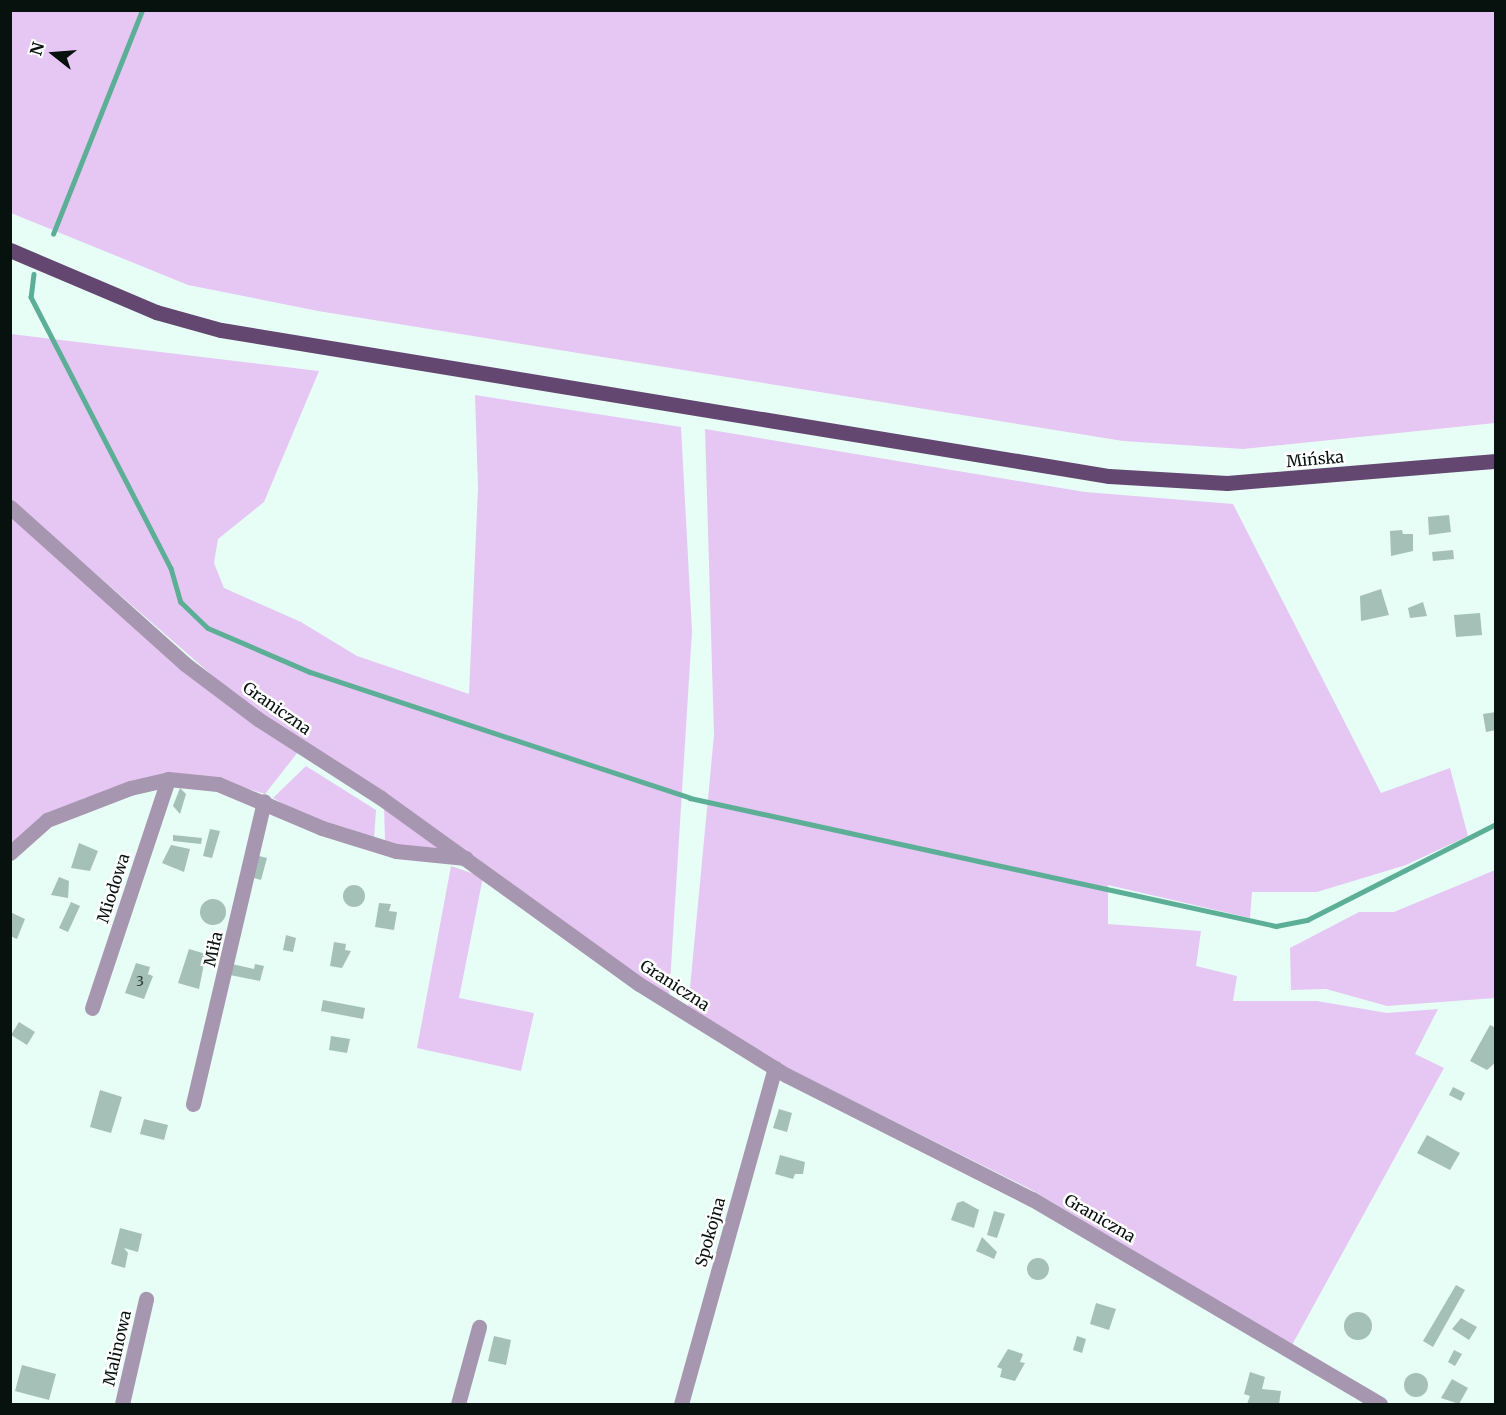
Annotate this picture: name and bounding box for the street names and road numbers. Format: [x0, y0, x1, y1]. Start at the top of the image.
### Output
street label: Mińska [1285, 447, 1345, 471]
street label: Graniczna [239, 678, 315, 738]
street label: Miodowa [93, 851, 133, 925]
street label: Miła [200, 930, 226, 968]
street label: Graniczna [637, 956, 713, 1014]
street label: Graniczna [1061, 1190, 1139, 1246]
street label: Spokojna [691, 1195, 729, 1269]
street label: Malinowa [99, 1309, 135, 1387]

